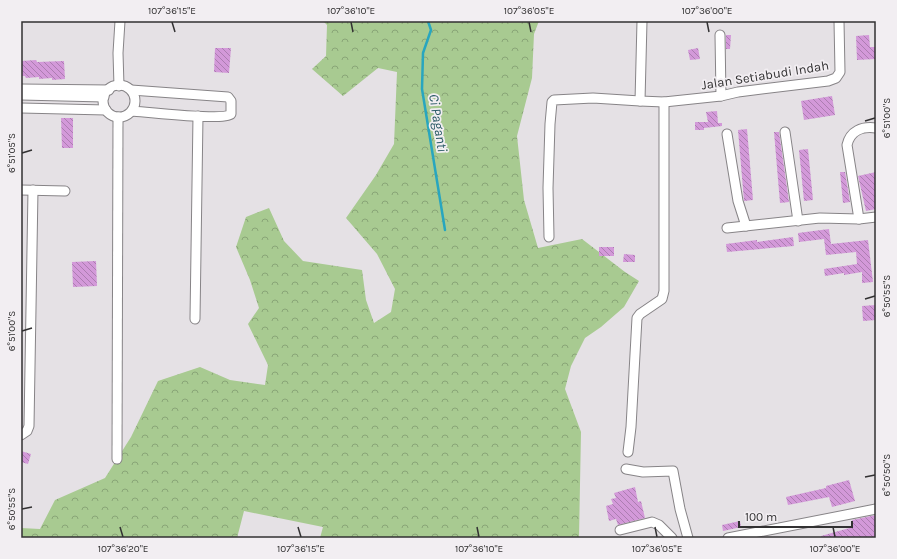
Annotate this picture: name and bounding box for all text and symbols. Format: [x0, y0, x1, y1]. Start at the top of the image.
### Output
text: 107°36'15"E [148, 5, 196, 17]
text: 107°36'10"E [327, 5, 375, 17]
text: 107°36'05"E [504, 5, 554, 17]
text: 107°36'00"E [682, 5, 732, 17]
street label: Jalan Setiabudi Indah [700, 58, 830, 92]
water label: Ci Paganti [425, 93, 451, 154]
text: 6°51'00"S [881, 98, 893, 138]
text: 6°51'05"S [6, 133, 18, 173]
text: 6°50'55"S [881, 275, 893, 317]
text: 6°51'00"S [6, 311, 18, 351]
text: 6°50'50"S [881, 454, 893, 496]
text: 6°50'55"S [6, 488, 18, 530]
scale bar [739, 503, 852, 529]
text: 100 m [745, 510, 777, 524]
text: 107°36'20"E [98, 543, 148, 555]
text: 107°36'15"E [277, 543, 325, 555]
text: 107°36'10"E [455, 543, 503, 555]
text: 107°36'05"E [632, 543, 682, 555]
text: 107°36'00"E [810, 543, 860, 555]

